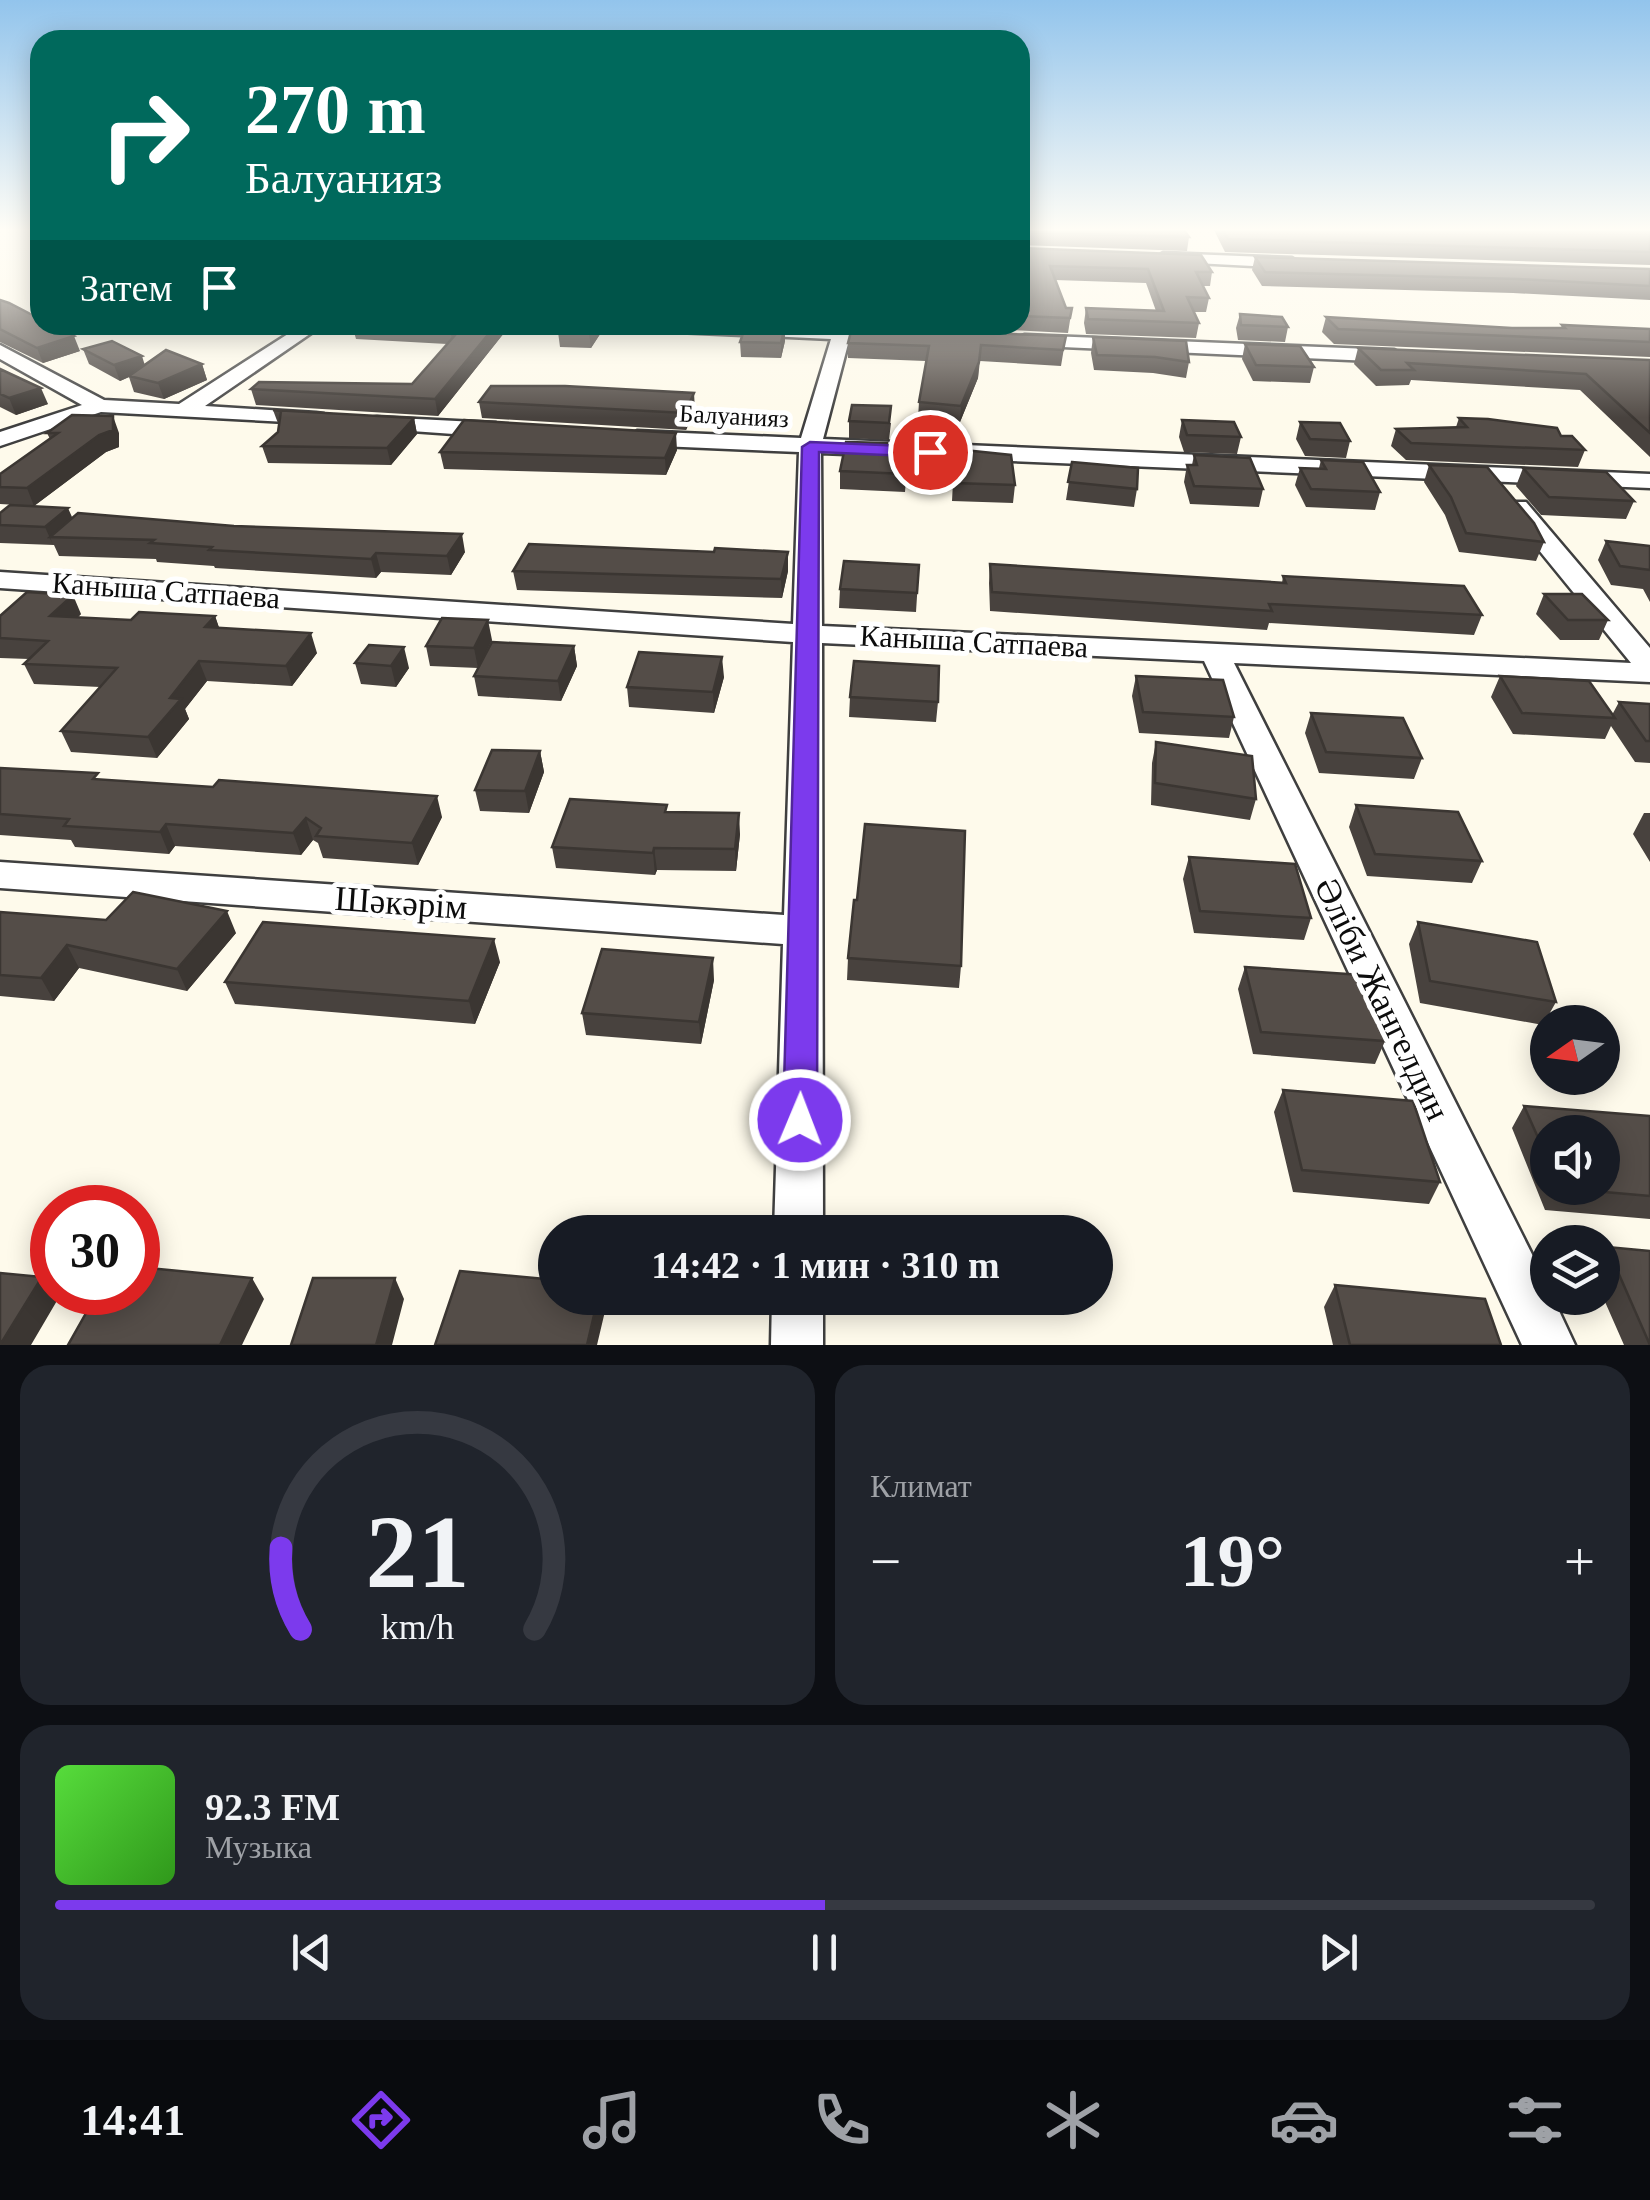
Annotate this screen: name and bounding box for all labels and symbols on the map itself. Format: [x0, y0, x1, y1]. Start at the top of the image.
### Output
street label: Балуанияз [679, 400, 790, 432]
pin [888, 410, 973, 495]
street label: Каныша Сатпаева [51, 566, 281, 614]
street label: Каныша Сатпаева [859, 619, 1089, 663]
street label: Әліби Жангелдин [1306, 872, 1458, 1126]
street label: Шәкәрім [333, 879, 469, 927]
north arrow [1530, 1005, 1620, 1095]
position arrow [748, 1068, 852, 1172]
speed limit sign: 30 [30, 1185, 160, 1315]

